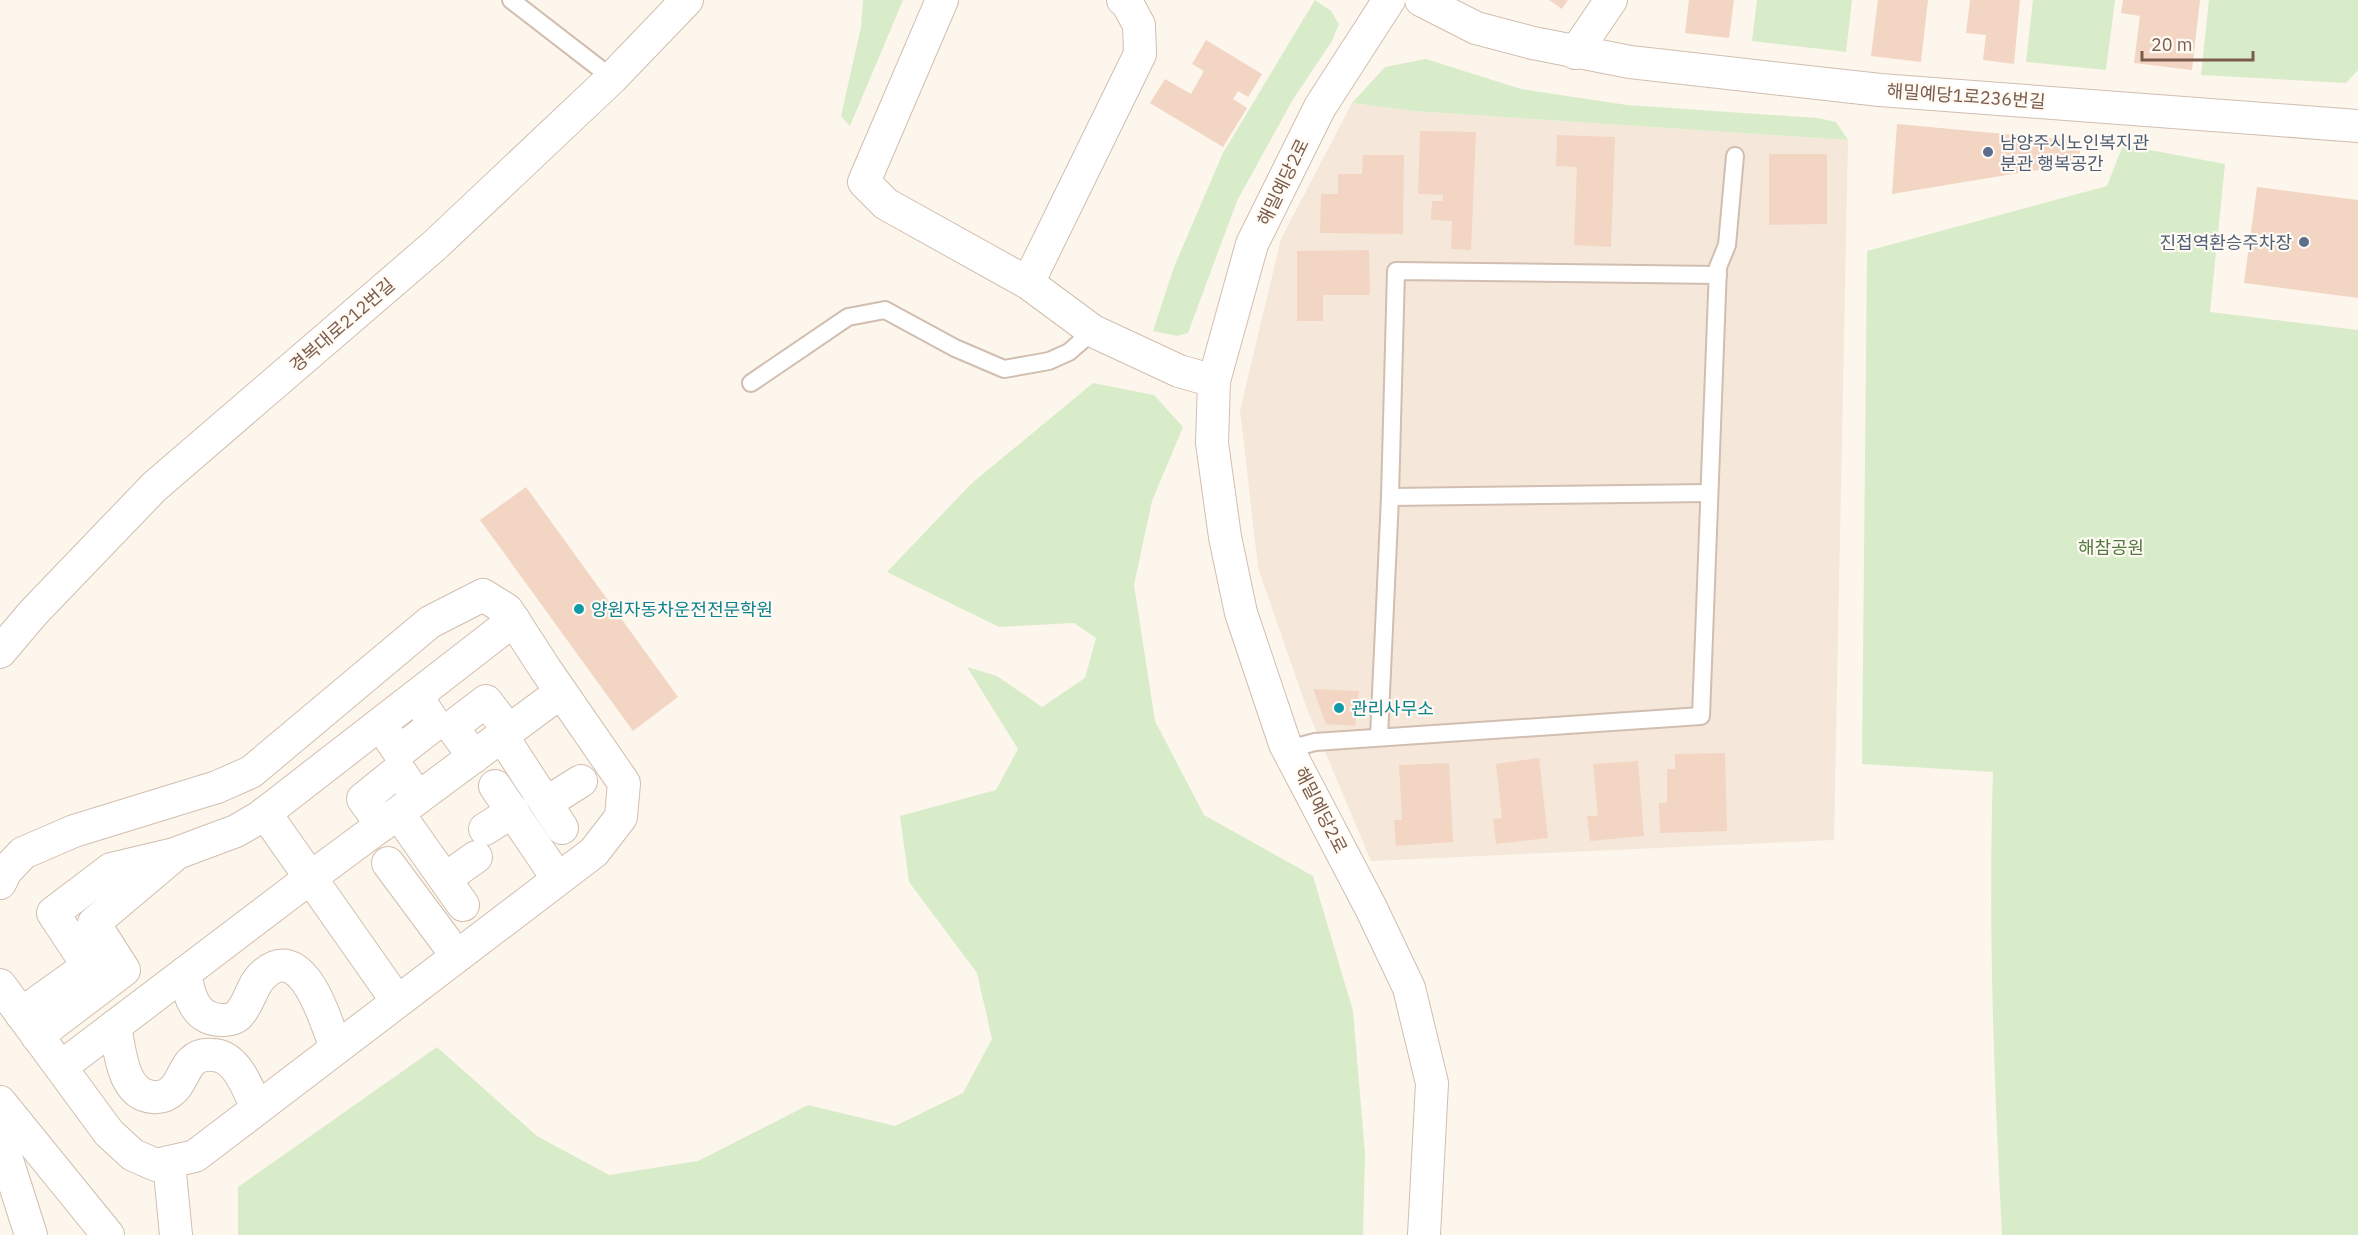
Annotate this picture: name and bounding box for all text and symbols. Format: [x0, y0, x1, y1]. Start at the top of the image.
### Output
scale bar [2142, 24, 2253, 62]
text: 20 m [2151, 33, 2193, 56]
street label: 해밀예당1로236번길 [1886, 79, 2046, 113]
place label: 남양주시노인복지관 분관 행복공간 [2000, 131, 2149, 175]
street label: 해밀예당2로 [1252, 135, 1314, 229]
marker: 남양주시노인복지관 분관 행복공간 [1981, 145, 1995, 159]
place label: 진접역환승주차장 [2160, 231, 2292, 254]
marker: 진접역환승주차장 [2297, 235, 2311, 249]
street label: 경복대로212번길 [285, 273, 399, 377]
park label: 해참공원 [2078, 536, 2144, 559]
place label: 양원자동차운전전문학원 [591, 598, 773, 621]
marker: 양원자동차운전전문학원 [572, 602, 586, 616]
place label: 관리사무소 [1351, 697, 1434, 720]
marker: 관리사무소 [1332, 701, 1346, 715]
street label: 해밀예당2로 [1290, 763, 1352, 857]

